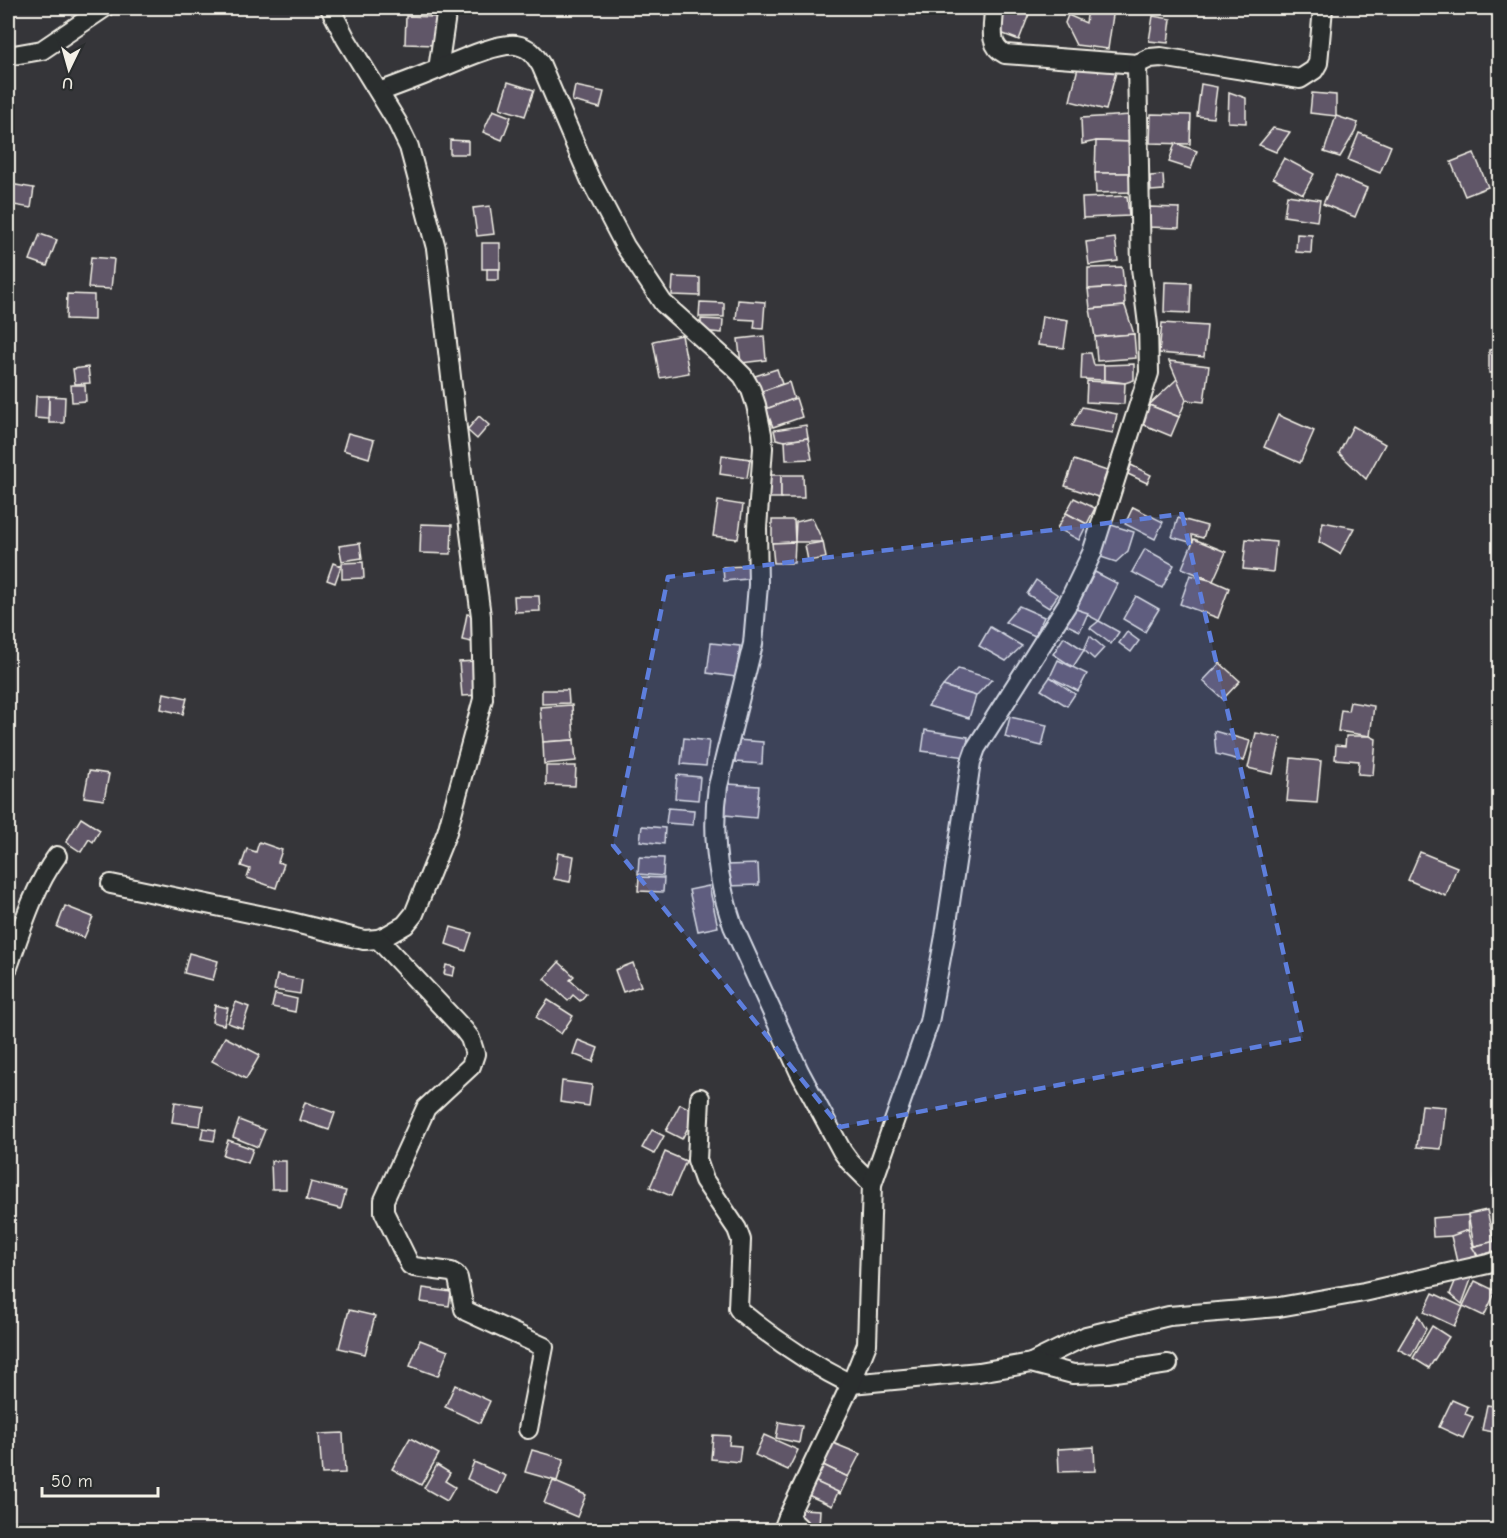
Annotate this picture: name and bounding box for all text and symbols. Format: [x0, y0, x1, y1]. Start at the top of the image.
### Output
north arrow [39, 39, 99, 99]
text: U [62, 74, 74, 92]
scale bar [42, 1460, 158, 1498]
text: 50 m [51, 1471, 93, 1492]

